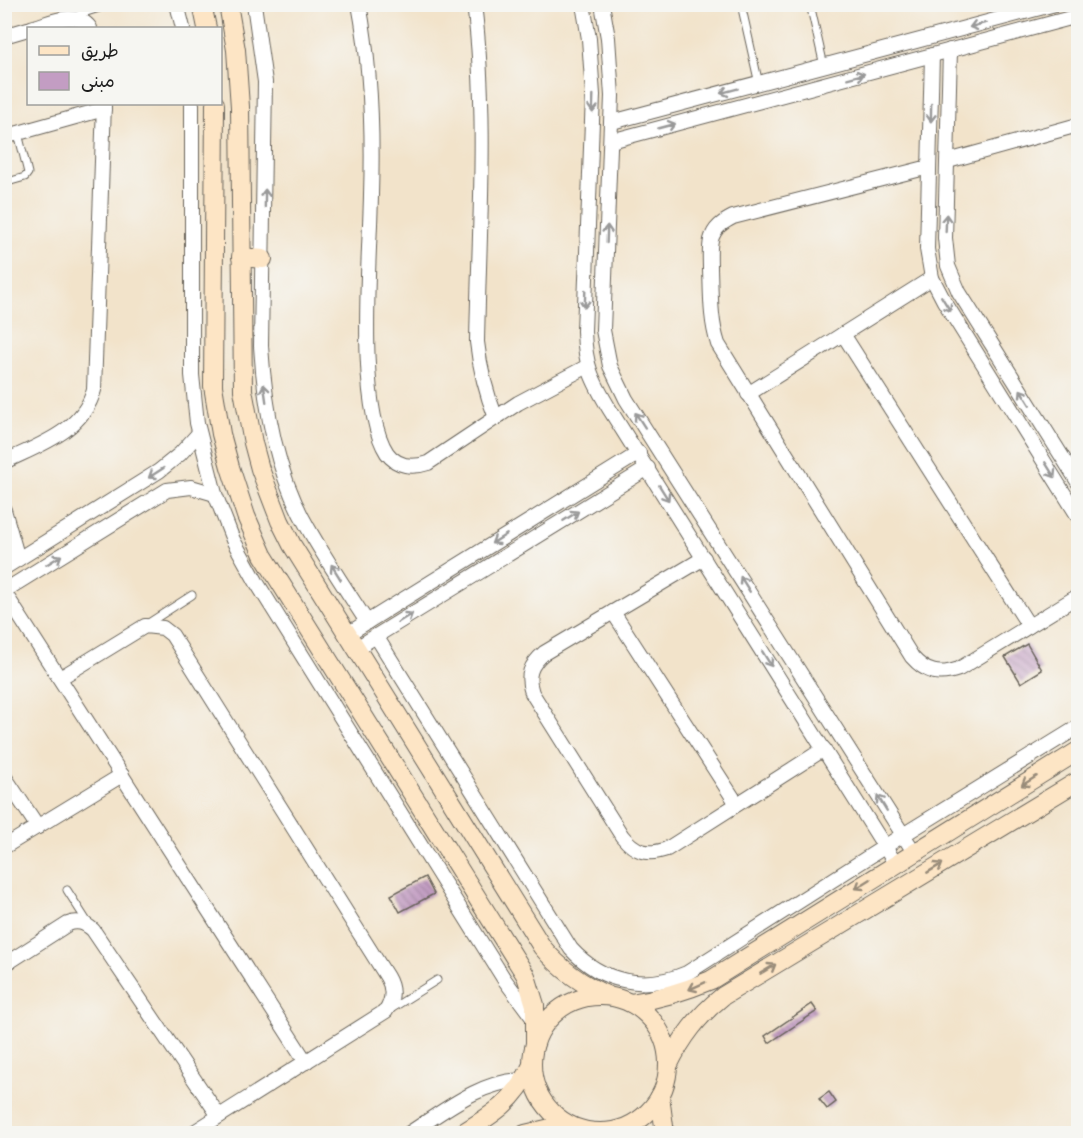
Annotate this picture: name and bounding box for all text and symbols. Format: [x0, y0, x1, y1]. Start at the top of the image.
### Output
one-way arrow [969, 20, 988, 31]
legend [27, 27, 222, 105]
text: طريق [81, 40, 119, 62]
one-way arrow [846, 69, 865, 81]
text: مبنى [81, 70, 115, 92]
one-way arrow [720, 86, 739, 98]
one-way arrow [587, 94, 598, 114]
one-way arrow [925, 103, 936, 123]
one-way arrow [657, 120, 676, 131]
one-way arrow [259, 189, 271, 209]
one-way arrow [940, 214, 952, 234]
one-way arrow [601, 224, 613, 244]
one-way arrow [580, 289, 591, 309]
one-way arrow [941, 295, 953, 312]
one-way arrow [259, 383, 270, 403]
one-way arrow [1019, 389, 1031, 406]
one-way arrow [634, 412, 646, 429]
one-way arrow [1044, 461, 1056, 478]
one-way arrow [148, 467, 165, 479]
one-way arrow [657, 485, 670, 502]
one-way arrow [562, 510, 579, 522]
one-way arrow [491, 533, 508, 546]
one-way arrow [45, 554, 62, 566]
one-way arrow [329, 564, 341, 581]
one-way arrow [738, 576, 751, 593]
one-way arrow [396, 612, 413, 624]
one-way arrow [762, 650, 774, 667]
one-way arrow [1021, 776, 1038, 788]
one-way arrow [876, 794, 889, 811]
one-way arrow [926, 861, 943, 873]
one-way arrow [855, 878, 872, 890]
one-way arrow [759, 962, 776, 974]
one-way arrow [688, 981, 706, 992]

